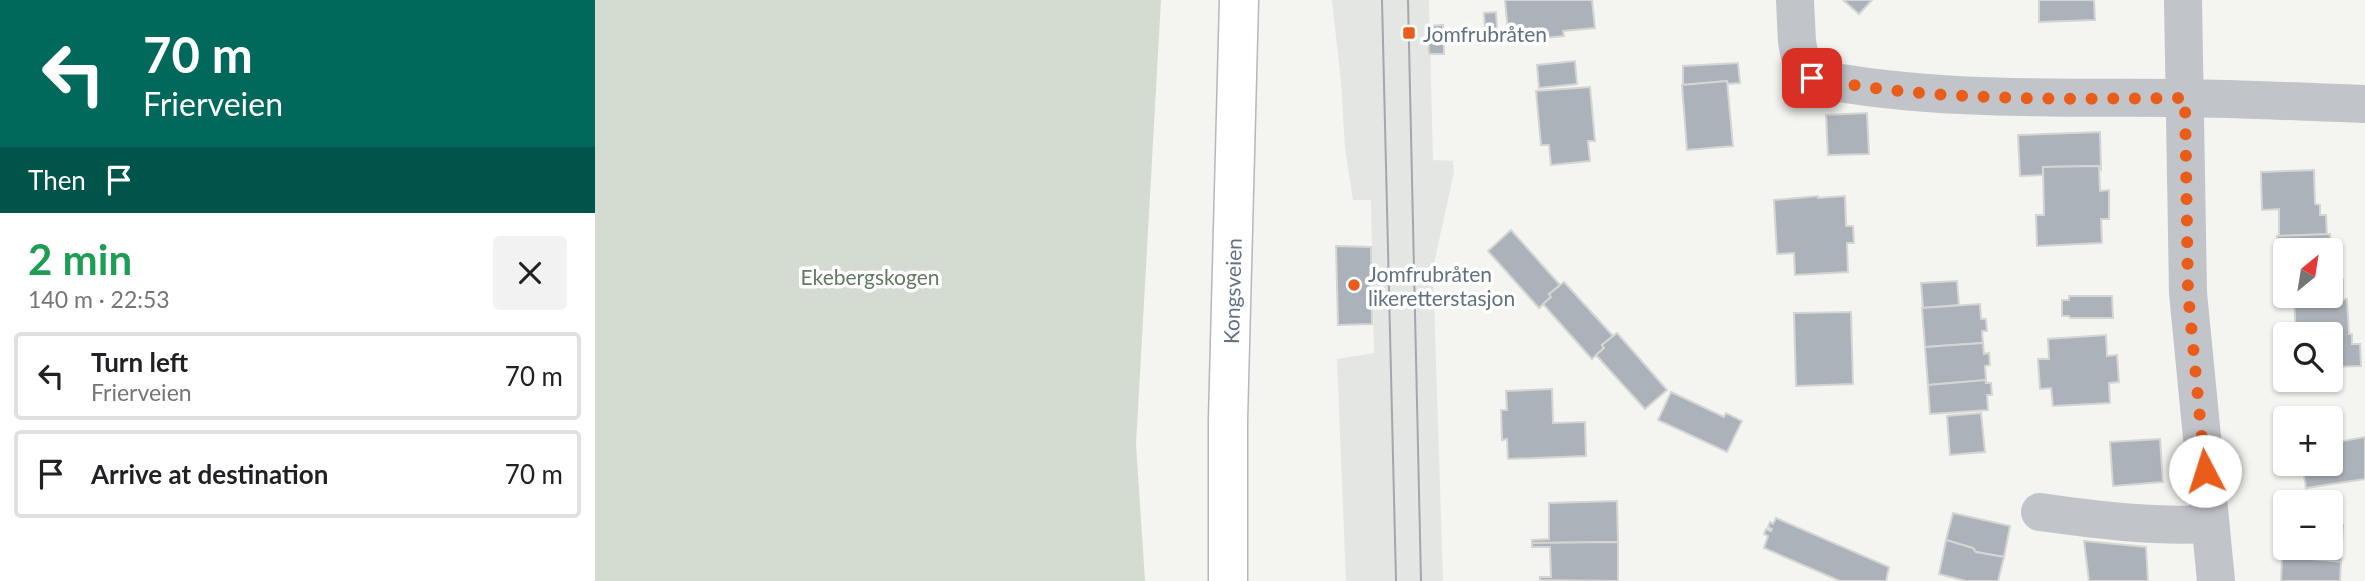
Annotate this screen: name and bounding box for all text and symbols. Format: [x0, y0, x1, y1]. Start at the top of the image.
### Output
place label: Jomfrubråten [1423, 21, 1547, 46]
text: 70 m [143, 25, 253, 83]
marker: Jomfrubråten [1401, 25, 1417, 41]
icon: left [28, 28, 119, 119]
pin [1782, 48, 1842, 108]
icon: arrive [1793, 59, 1831, 97]
text: Frierveien [143, 84, 283, 123]
icon: arrive [100, 161, 138, 199]
text: Then [28, 164, 86, 196]
text: 2 min [28, 234, 132, 284]
button: close [493, 236, 567, 310]
street label: Kongsveien [1217, 238, 1245, 344]
north arrow [2273, 238, 2343, 308]
map controls [2273, 238, 2343, 560]
place label: Jomfrubråten likeretterstasjon [1368, 261, 1515, 310]
park label: Ekebergskogen [801, 264, 939, 289]
marker: Jomfrubråten likeretterstasjon [1346, 277, 1362, 293]
text: 140 m · 22:53 [28, 285, 170, 313]
button: search [2273, 322, 2343, 392]
text: Turn left [91, 346, 188, 378]
icon: left [32, 357, 70, 395]
text: 70 m [505, 360, 563, 392]
text: Frierveien [91, 378, 192, 406]
button: + [2273, 406, 2343, 476]
position arrow [2168, 434, 2242, 508]
icon: arrive [32, 455, 70, 493]
text: Arrive at destination [91, 458, 328, 490]
text: 70 m [505, 458, 563, 490]
button: − [2273, 490, 2343, 560]

